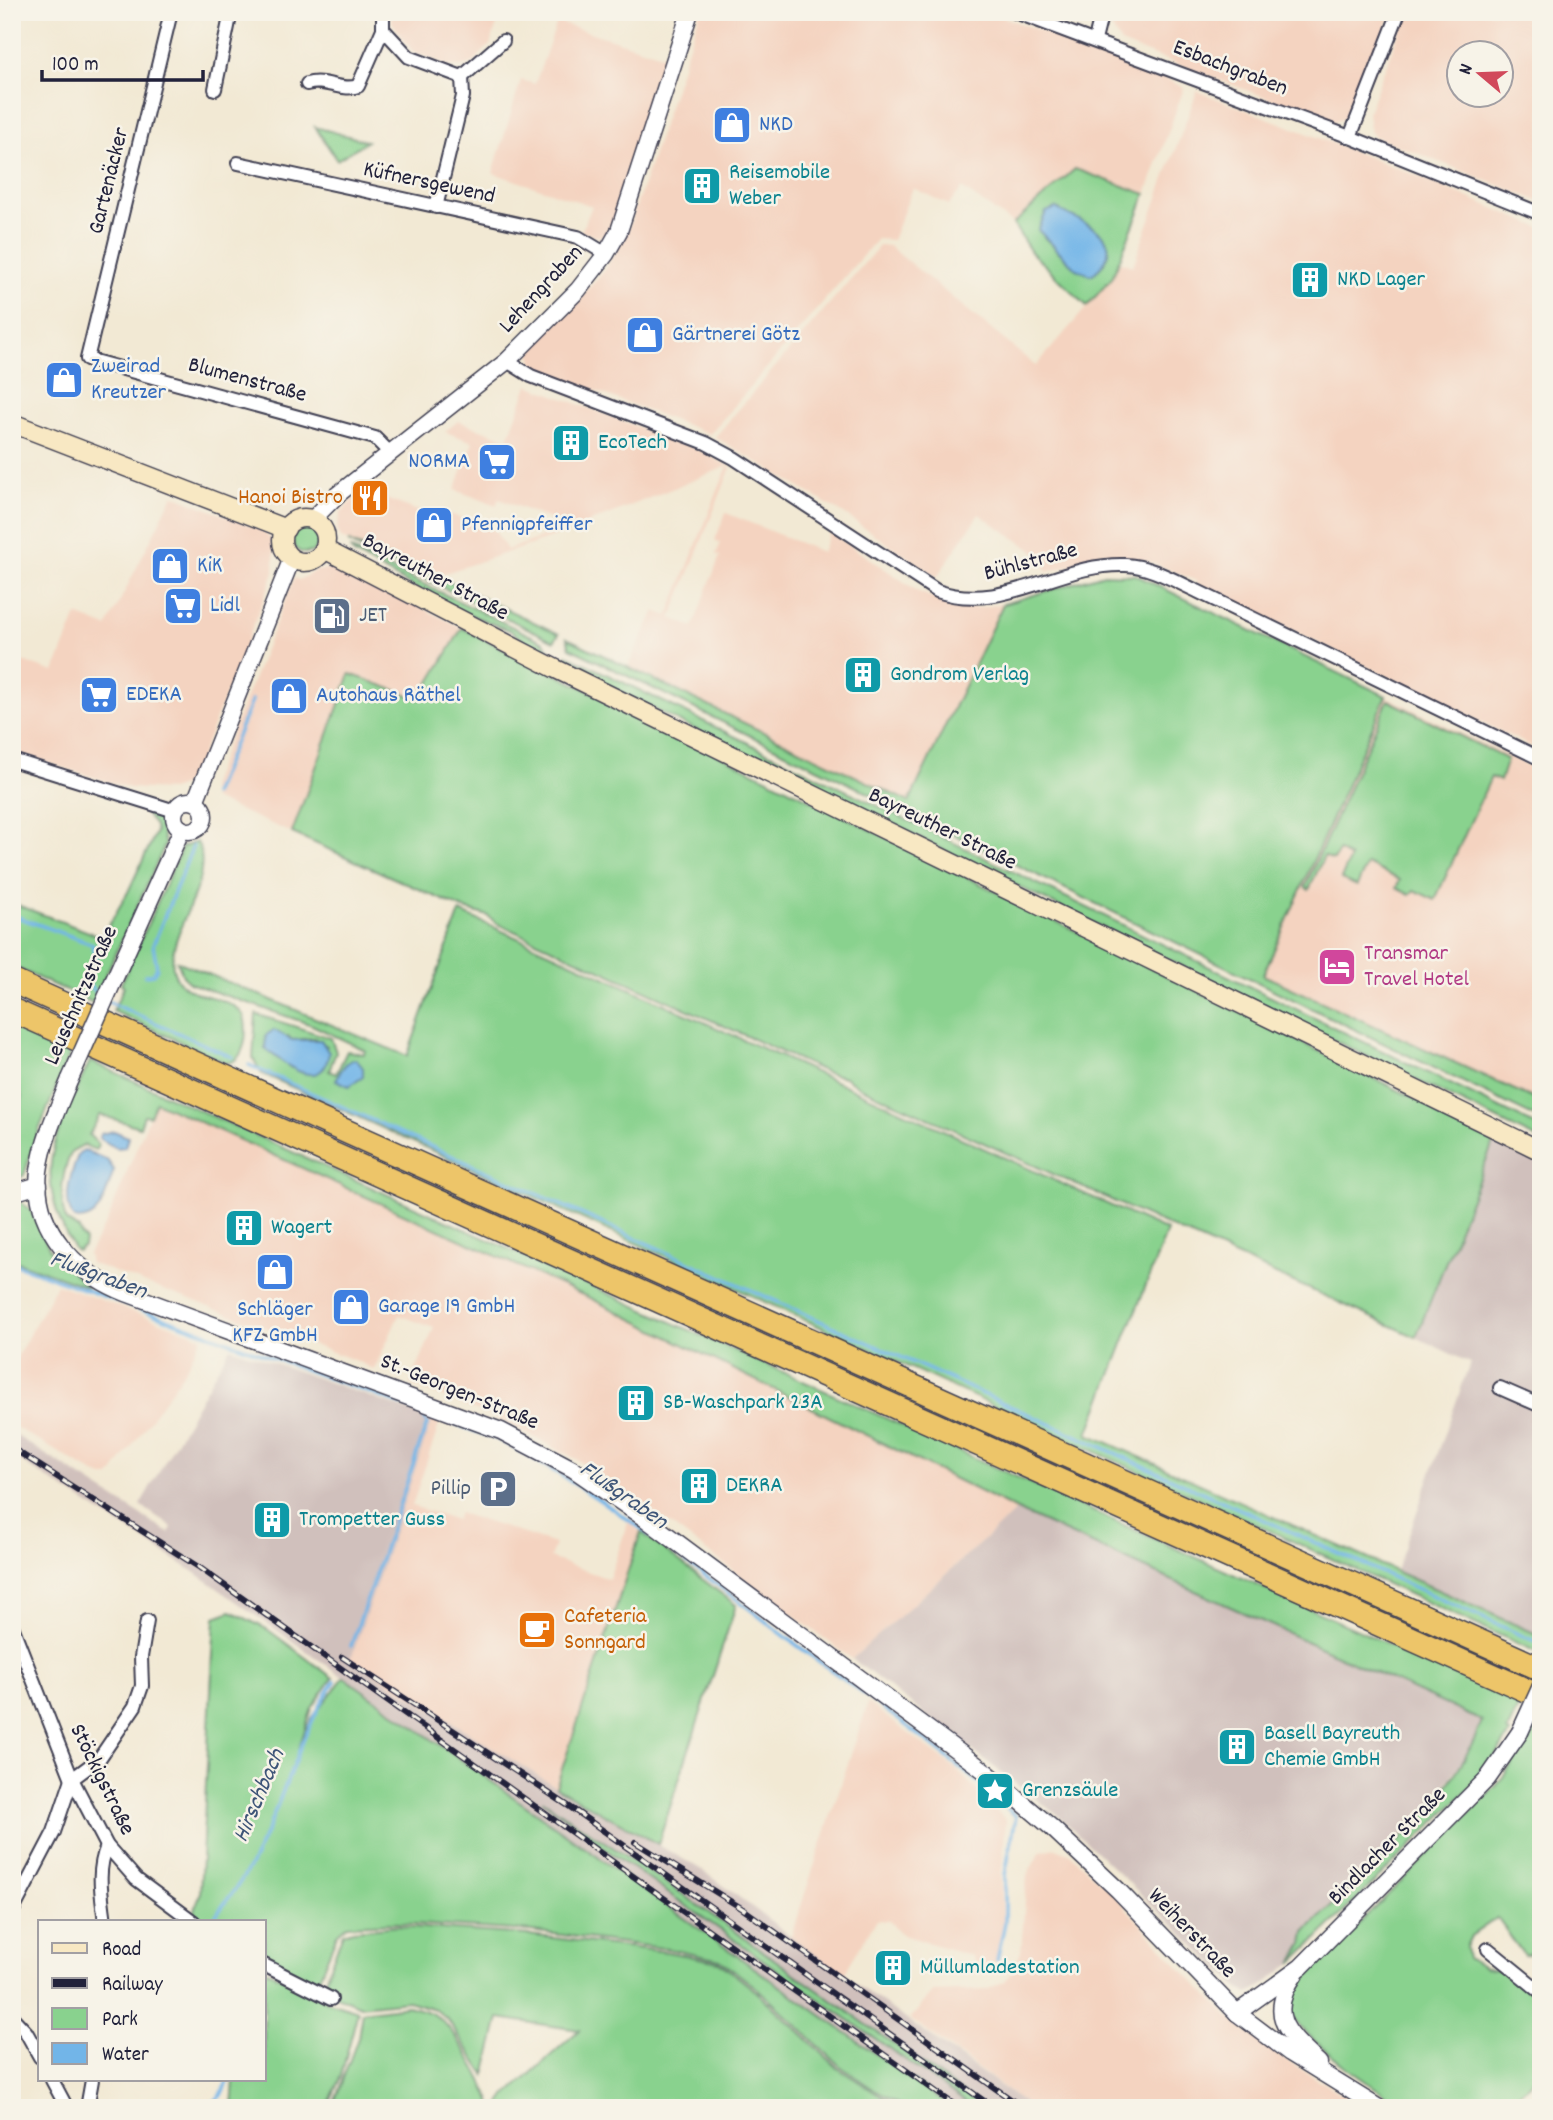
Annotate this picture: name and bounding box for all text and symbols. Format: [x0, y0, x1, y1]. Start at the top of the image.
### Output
street label: Esbachgraben [1168, 32, 1292, 106]
scale bar [42, 38, 203, 82]
north arrow [1444, 38, 1514, 108]
text: 100 m [52, 51, 99, 81]
text: N [1453, 61, 1482, 78]
shop icon: NKD [711, 104, 753, 146]
place label: NKD [759, 109, 793, 142]
street label: Gartenäcker [81, 124, 139, 238]
street label: Küfnersgewend [360, 154, 498, 214]
place label: Reisemobile Weber [729, 157, 830, 216]
building icon: Reisemobile Weber [681, 165, 723, 207]
street label: Lehengraben [492, 238, 592, 342]
building icon: NKD Lager [1289, 259, 1331, 301]
place label: NKD Lager [1337, 264, 1426, 297]
shop icon: Gärtnerei Götz [624, 314, 666, 356]
place label: Gärtnerei Götz [672, 319, 800, 352]
street label: Blumenstraße [184, 349, 310, 413]
place label: Zweirad Kreutzer [91, 351, 167, 410]
shop icon: Zweirad Kreutzer [43, 359, 85, 401]
building icon: EcoTech [550, 422, 592, 464]
place label: EcoTech [598, 427, 667, 460]
supermarket icon: NORMA [476, 441, 518, 483]
place label: NORMA [408, 446, 470, 479]
restaurant icon: Hanoi Bistro [349, 477, 391, 519]
place label: Hanoi Bistro [238, 482, 343, 515]
shop icon: Pfennigpfeiffer [413, 504, 455, 546]
place label: Pfennigpfeiffer [461, 509, 593, 542]
street label: Bayreuther Straße [356, 526, 514, 630]
street label: Bühlstraße [981, 535, 1081, 591]
shop icon: KiK [149, 545, 191, 587]
place label: KiK [197, 550, 222, 583]
supermarket icon: Lidl [162, 585, 204, 627]
place label: Lidl [210, 590, 240, 623]
fuel station icon: JET [311, 595, 353, 637]
place label: JET [359, 600, 387, 633]
building icon: Gondrom Verlag [842, 654, 884, 696]
place label: Gondrom Verlag [890, 659, 1029, 692]
supermarket icon: EDEKA [78, 674, 120, 716]
shop icon: Autohaus Räthel [268, 675, 310, 717]
place label: EDEKA [126, 679, 182, 712]
place label: Autohaus Räthel [316, 680, 461, 713]
street label: Bayreuther Straße [862, 780, 1022, 880]
street label: Leuschnitzstraße [37, 921, 127, 1071]
place label: Transmar Travel Hotel [1364, 938, 1470, 997]
hotel icon: Transmar Travel Hotel [1316, 946, 1358, 988]
building icon: Wagert [223, 1207, 265, 1249]
place label: Wagert [271, 1212, 332, 1245]
water label: Flußgraben [45, 1243, 152, 1310]
shop icon: Schläger KFZ GmbH [254, 1251, 296, 1293]
shop icon: Garage 19 GmbH [330, 1286, 372, 1328]
place label: Garage 19 GmbH [378, 1291, 515, 1324]
place label: Schläger KFZ GmbH [232, 1294, 318, 1353]
street label: St.-Georgen-Straße [375, 1346, 543, 1440]
building icon: SB-Waschpark 23A [615, 1382, 657, 1424]
place label: SB-Waschpark 23A [663, 1387, 823, 1420]
water label: Flußgraben [572, 1453, 675, 1539]
building icon: DEKRA [678, 1465, 720, 1507]
parking icon: Pillip [477, 1468, 519, 1510]
place label: DEKRA [726, 1470, 783, 1503]
place label: Pillip [431, 1473, 471, 1506]
building icon: Trompetter Guss [251, 1499, 293, 1541]
place label: Trompetter Guss [299, 1504, 445, 1537]
place label: Cafeteria Sonngard [564, 1601, 648, 1660]
cafe icon: Cafeteria Sonngard [516, 1609, 558, 1651]
place label: Basell Bayreuth Chemie GmbH [1264, 1718, 1400, 1777]
street label: Stöckigstraße [60, 1719, 142, 1841]
building icon: Basell Bayreuth Chemie GmbH [1216, 1726, 1258, 1768]
water label: Hirschbach [225, 1743, 295, 1848]
place icon: Grenzsäule [974, 1770, 1016, 1812]
place label: Grenzsäule [1022, 1775, 1118, 1808]
street label: Bindlacher Straße [1321, 1780, 1455, 1914]
street label: Weiherstraße [1139, 1881, 1243, 1987]
legend [38, 1920, 266, 2082]
text: Road [102, 1936, 141, 1966]
building icon: Müllumladestation [872, 1947, 914, 1989]
place label: Müllumladestation [920, 1952, 1080, 1985]
text: Railway [102, 1971, 163, 2001]
text: Park [102, 2006, 138, 2036]
text: Water [102, 2041, 149, 2071]

